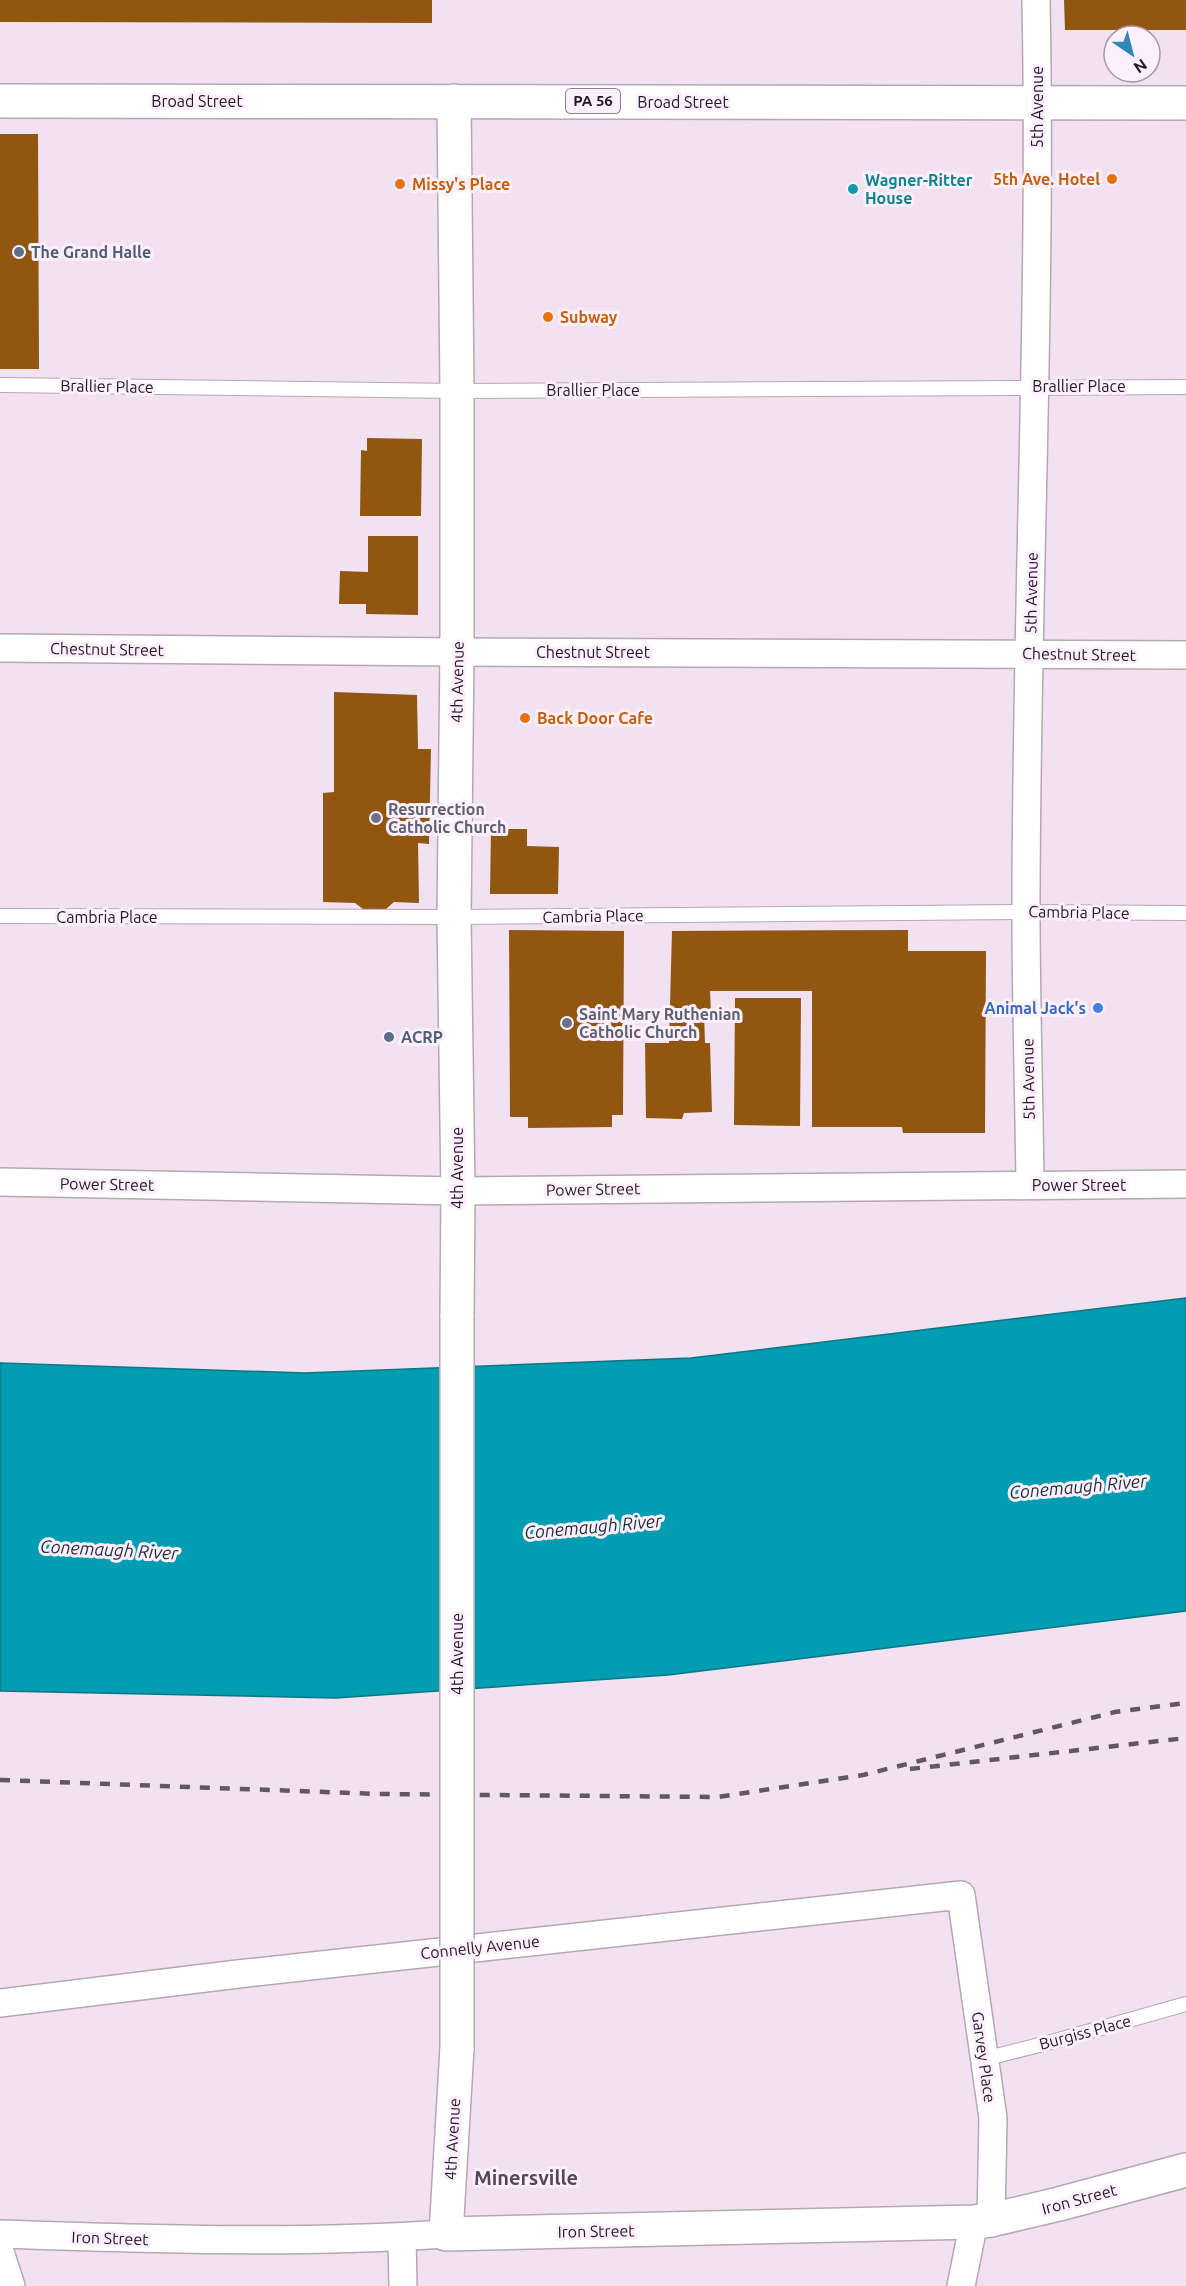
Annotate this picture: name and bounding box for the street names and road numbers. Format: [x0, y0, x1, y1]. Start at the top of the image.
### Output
street label: 5th Avenue [1028, 66, 1046, 148]
road number: PA 56 [566, 89, 620, 113]
street label: Broad Street [151, 92, 243, 110]
street label: Broad Street [637, 93, 729, 111]
street label: Brallier Place [60, 376, 154, 396]
street label: Brallier Place [1032, 377, 1126, 395]
street label: Brallier Place [546, 381, 640, 399]
street label: 5th Avenue [1021, 552, 1041, 634]
street label: Chestnut Street [50, 639, 165, 659]
street label: 4th Avenue [447, 641, 467, 723]
street label: Chestnut Street [536, 643, 651, 661]
street label: Chestnut Street [1022, 644, 1137, 664]
street label: Cambria Place [1028, 902, 1130, 922]
street label: Cambria Place [542, 906, 644, 926]
street label: Cambria Place [56, 908, 158, 926]
street label: 5th Avenue [1018, 1038, 1038, 1120]
street label: 4th Avenue [448, 1127, 466, 1209]
street label: Power Street [60, 1174, 155, 1194]
street label: Power Street [1032, 1176, 1127, 1194]
street label: Power Street [546, 1179, 641, 1199]
street label: 4th Avenue [448, 1613, 466, 1695]
street label: Connelly Avenue [419, 1932, 541, 1962]
street label: Garvey Place [969, 2010, 999, 2104]
street label: Burgiss Place [1037, 2011, 1133, 2053]
street label: 4th Avenue [441, 2098, 463, 2180]
street label: Iron Street [1039, 2180, 1119, 2218]
street label: Iron Street [557, 2221, 635, 2241]
street label: Iron Street [71, 2228, 149, 2248]

